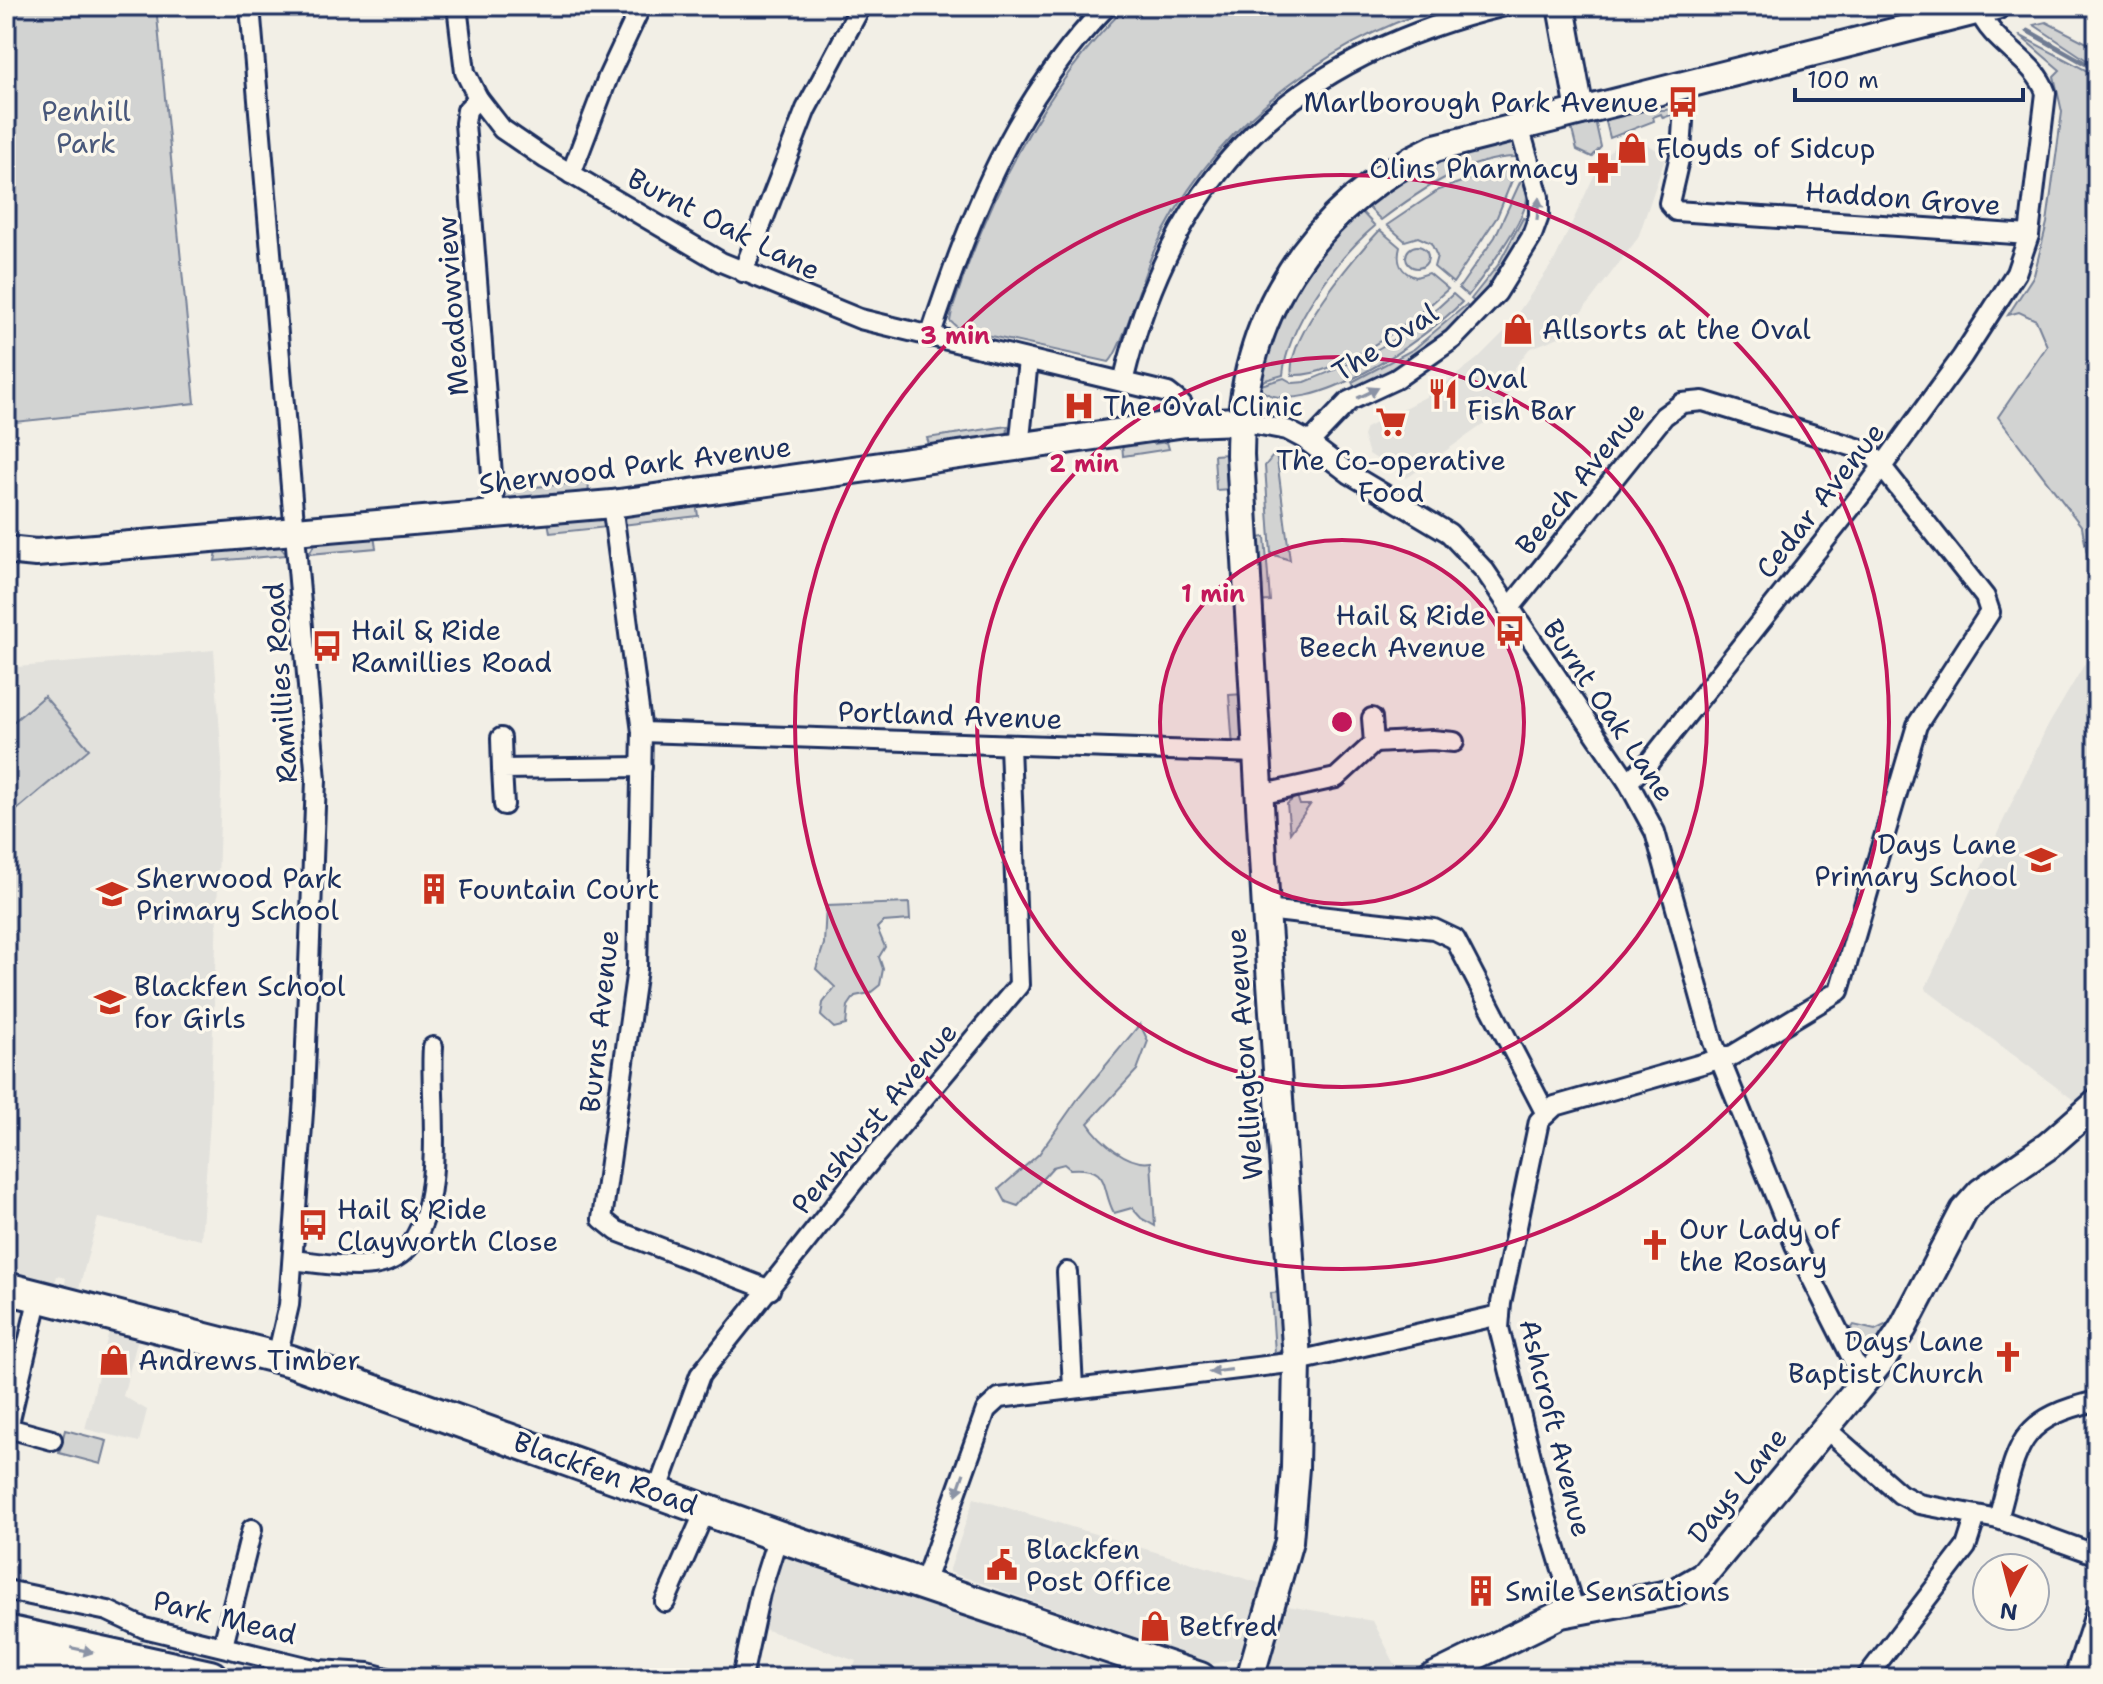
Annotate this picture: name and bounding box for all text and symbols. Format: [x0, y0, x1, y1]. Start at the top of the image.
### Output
scale bar [1795, 52, 2023, 102]
text: 100 m [1807, 64, 1879, 96]
place label: Marlborough Park Avenue [1303, 83, 1659, 121]
bus stop icon: Marlborough Park Avenue [1666, 85, 1700, 119]
park label: Penhill Park [41, 92, 131, 162]
place label: Floyds of Sidcup [1656, 129, 1875, 167]
shop icon: Floyds of Sidcup [1615, 131, 1649, 165]
place label: Olins Pharmacy [1369, 149, 1579, 187]
pharmacy icon: Olins Pharmacy [1586, 151, 1620, 185]
street label: Burnt Oak Lane [621, 159, 827, 289]
street label: Haddon Grove [1804, 172, 2002, 224]
one-way arrow [1531, 196, 1544, 221]
street label: Meadowview [427, 215, 477, 397]
street label: The Oval [1325, 293, 1446, 390]
place label: Allsorts at the Oval [1542, 310, 1811, 348]
shop icon: Allsorts at the Oval [1501, 312, 1535, 346]
text: 3 min [920, 320, 990, 352]
place label: Oval Fish Bar [1467, 359, 1577, 429]
restaurant icon: Oval Fish Bar [1426, 377, 1460, 411]
one-way arrow [1356, 386, 1379, 399]
place label: The Oval Clinic [1103, 387, 1303, 425]
hospital icon: The Oval Clinic [1062, 389, 1096, 423]
street label: Beech Avenue [1506, 393, 1654, 563]
supermarket icon: The Co-operative Food [1374, 405, 1408, 439]
street label: Cedar Avenue [1747, 414, 1893, 586]
street label: Sherwood Park Avenue [477, 427, 793, 503]
place label: The Co-operative Food [1276, 441, 1506, 511]
text: 2 min [1049, 448, 1119, 480]
text: 1 min [1181, 578, 1245, 610]
street label: Ramillies Road [254, 581, 306, 785]
place label: Hail & Ride Beech Avenue [1299, 596, 1486, 666]
place label: Hail & Ride Ramillies Road [351, 611, 552, 681]
street label: Burnt Oak Lane [1534, 612, 1684, 808]
bus stop icon: Hail & Ride Beech Avenue [1493, 614, 1527, 648]
bus stop icon: Hail & Ride Ramillies Road [310, 629, 344, 663]
street label: Portland Avenue [837, 692, 1063, 738]
centre of rings [1328, 708, 1356, 736]
place label: Days Lane Primary School [1814, 825, 2018, 895]
school or university icon: Days Lane Primary School [2024, 843, 2058, 877]
place label: Sherwood Park Primary School [136, 859, 342, 929]
place label: Fountain Court [458, 870, 660, 908]
building icon: Fountain Court [417, 872, 451, 906]
school or university icon: Sherwood Park Primary School [95, 877, 129, 911]
street label: Wellington Avenue [1216, 926, 1272, 1182]
street label: Burns Avenue [571, 928, 627, 1114]
place label: Blackfen School for Girls [134, 967, 346, 1037]
school or university icon: Blackfen School for Girls [93, 985, 127, 1019]
street label: Penshurst Avenue [782, 1014, 966, 1222]
place label: Hail & Ride Clayworth Close [337, 1190, 558, 1260]
bus stop icon: Hail & Ride Clayworth Close [296, 1208, 330, 1242]
place label: Our Lady of the Rosary [1679, 1210, 1841, 1280]
church icon: Our Lady of the Rosary [1638, 1228, 1672, 1262]
street label: Ashcroft Avenue [1511, 1315, 1601, 1541]
place label: Days Lane Baptist Church [1788, 1322, 1984, 1392]
church icon: Days Lane Baptist Church [1991, 1340, 2025, 1374]
place label: Andrews Timber [138, 1341, 361, 1379]
shop icon: Andrews Timber [97, 1343, 131, 1377]
one-way arrow [1207, 1364, 1232, 1377]
street label: Days Lane [1678, 1419, 1796, 1551]
street label: Blackfen Road [509, 1422, 703, 1524]
one-way arrow [954, 1472, 966, 1496]
place label: Blackfen Post Office [1026, 1530, 1172, 1600]
public building icon: Blackfen Post Office [985, 1548, 1019, 1582]
north arrow [1971, 1552, 2051, 1632]
place label: Smile Sensations [1505, 1572, 1730, 1610]
building icon: Smile Sensations [1464, 1574, 1498, 1608]
street label: Park Mead [149, 1581, 301, 1653]
text: N [1998, 1596, 2019, 1627]
place label: Betfred [1179, 1607, 1277, 1645]
shop icon: Betfred [1138, 1609, 1172, 1643]
one-way arrow [70, 1644, 95, 1657]

